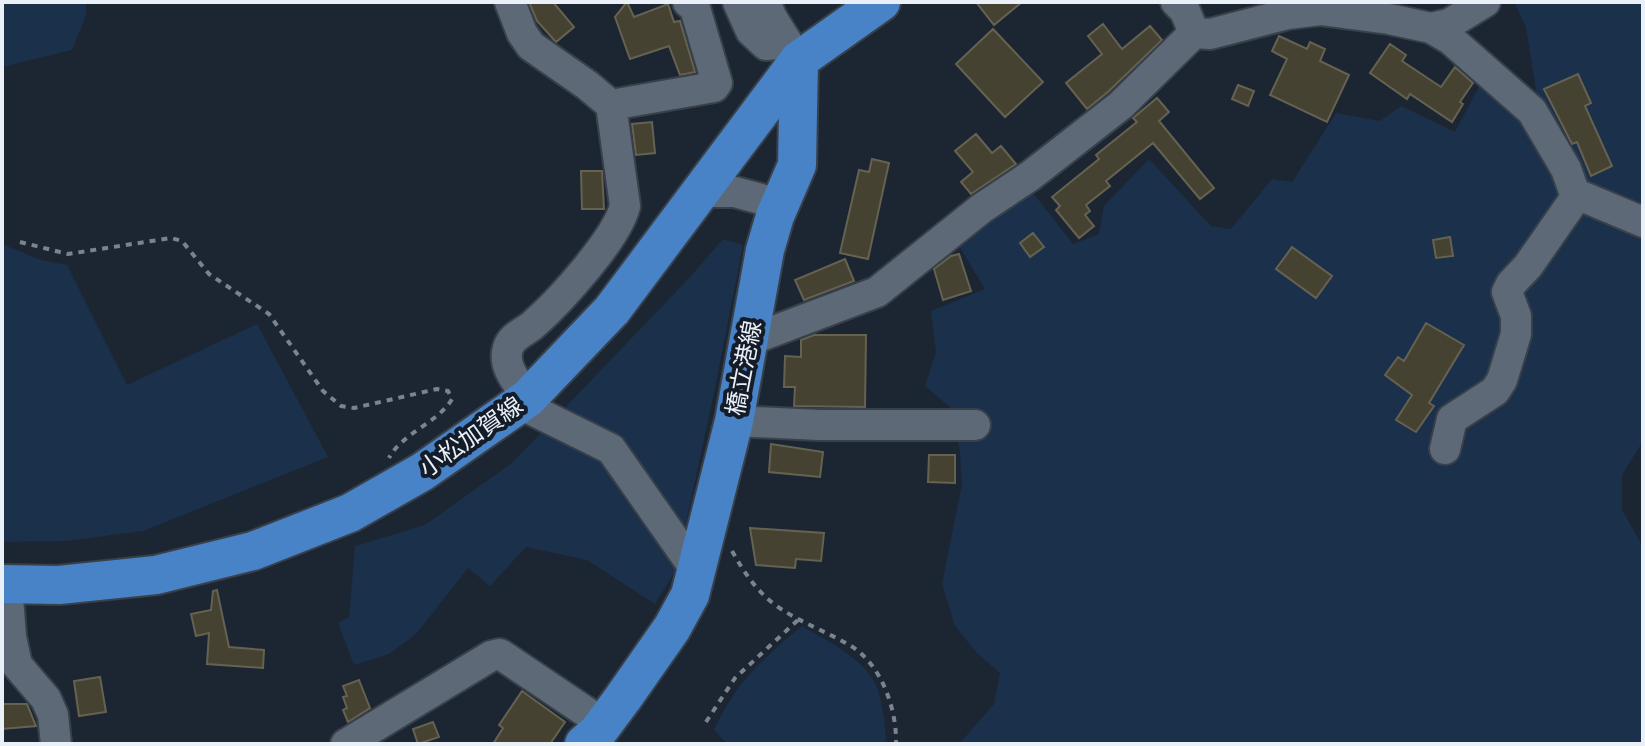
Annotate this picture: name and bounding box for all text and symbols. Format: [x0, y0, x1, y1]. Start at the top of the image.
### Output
street label: 橋立港線 [718, 318, 769, 418]
street label: 小松加賀線 [412, 389, 529, 485]

